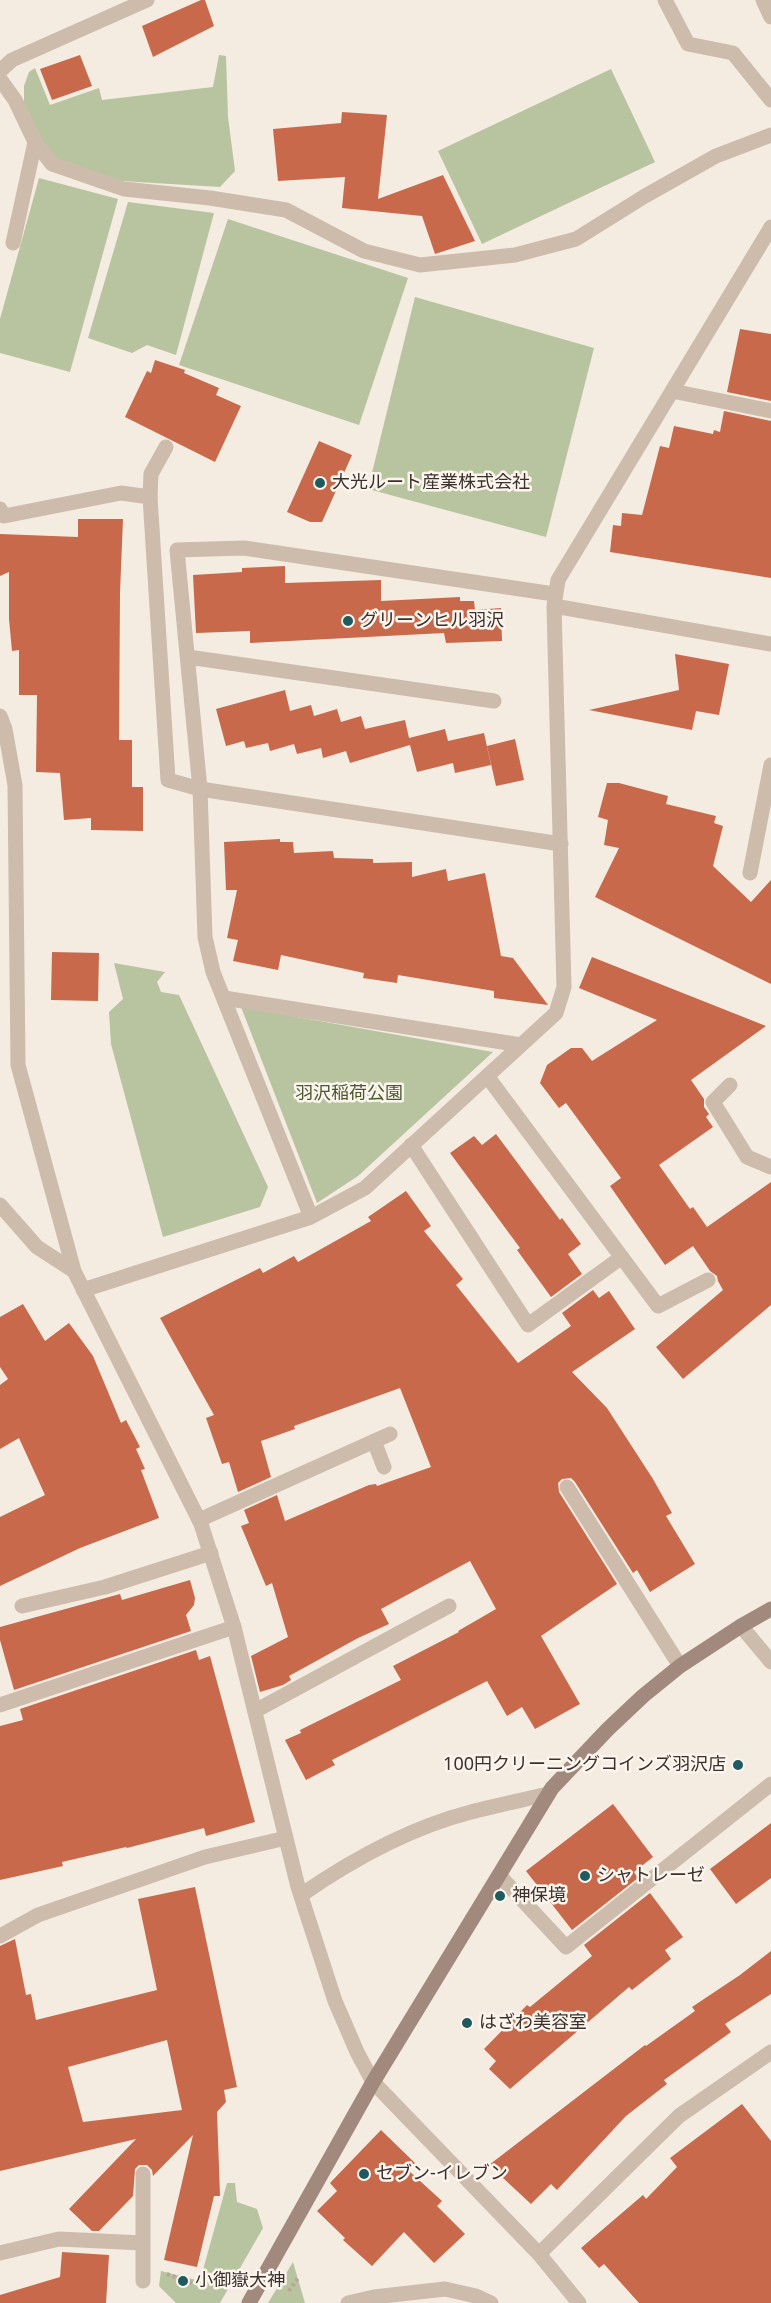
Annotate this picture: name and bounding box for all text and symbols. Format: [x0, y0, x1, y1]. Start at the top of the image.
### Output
place label: 大光ルート産業株式会社 [332, 472, 530, 494]
marker: 大光ルート産業株式会社 [313, 476, 327, 490]
place label: グリーンヒル羽沢 [360, 610, 504, 632]
marker: グリーンヒル羽沢 [341, 614, 355, 628]
park label: 羽沢稲荷公園 [295, 1083, 403, 1105]
place label: 100円クリーニングコインズ羽沢店 [443, 1754, 726, 1776]
marker: 100円クリーニングコインズ羽沢店 [731, 1758, 745, 1772]
place label: シャトレーゼ [597, 1865, 705, 1887]
marker: シャトレーゼ [578, 1869, 592, 1883]
place label: 神保境 [512, 1885, 566, 1907]
marker: 神保境 [493, 1889, 507, 1903]
place label: はざわ美容室 [479, 2012, 587, 2034]
marker: はざわ美容室 [460, 2016, 474, 2030]
place label: セブン-イレブン [376, 2163, 508, 2185]
marker: セブン-イレブン [357, 2167, 371, 2181]
place label: 小御嶽大神 [195, 2270, 285, 2292]
marker: 小御嶽大神 [176, 2274, 190, 2288]

